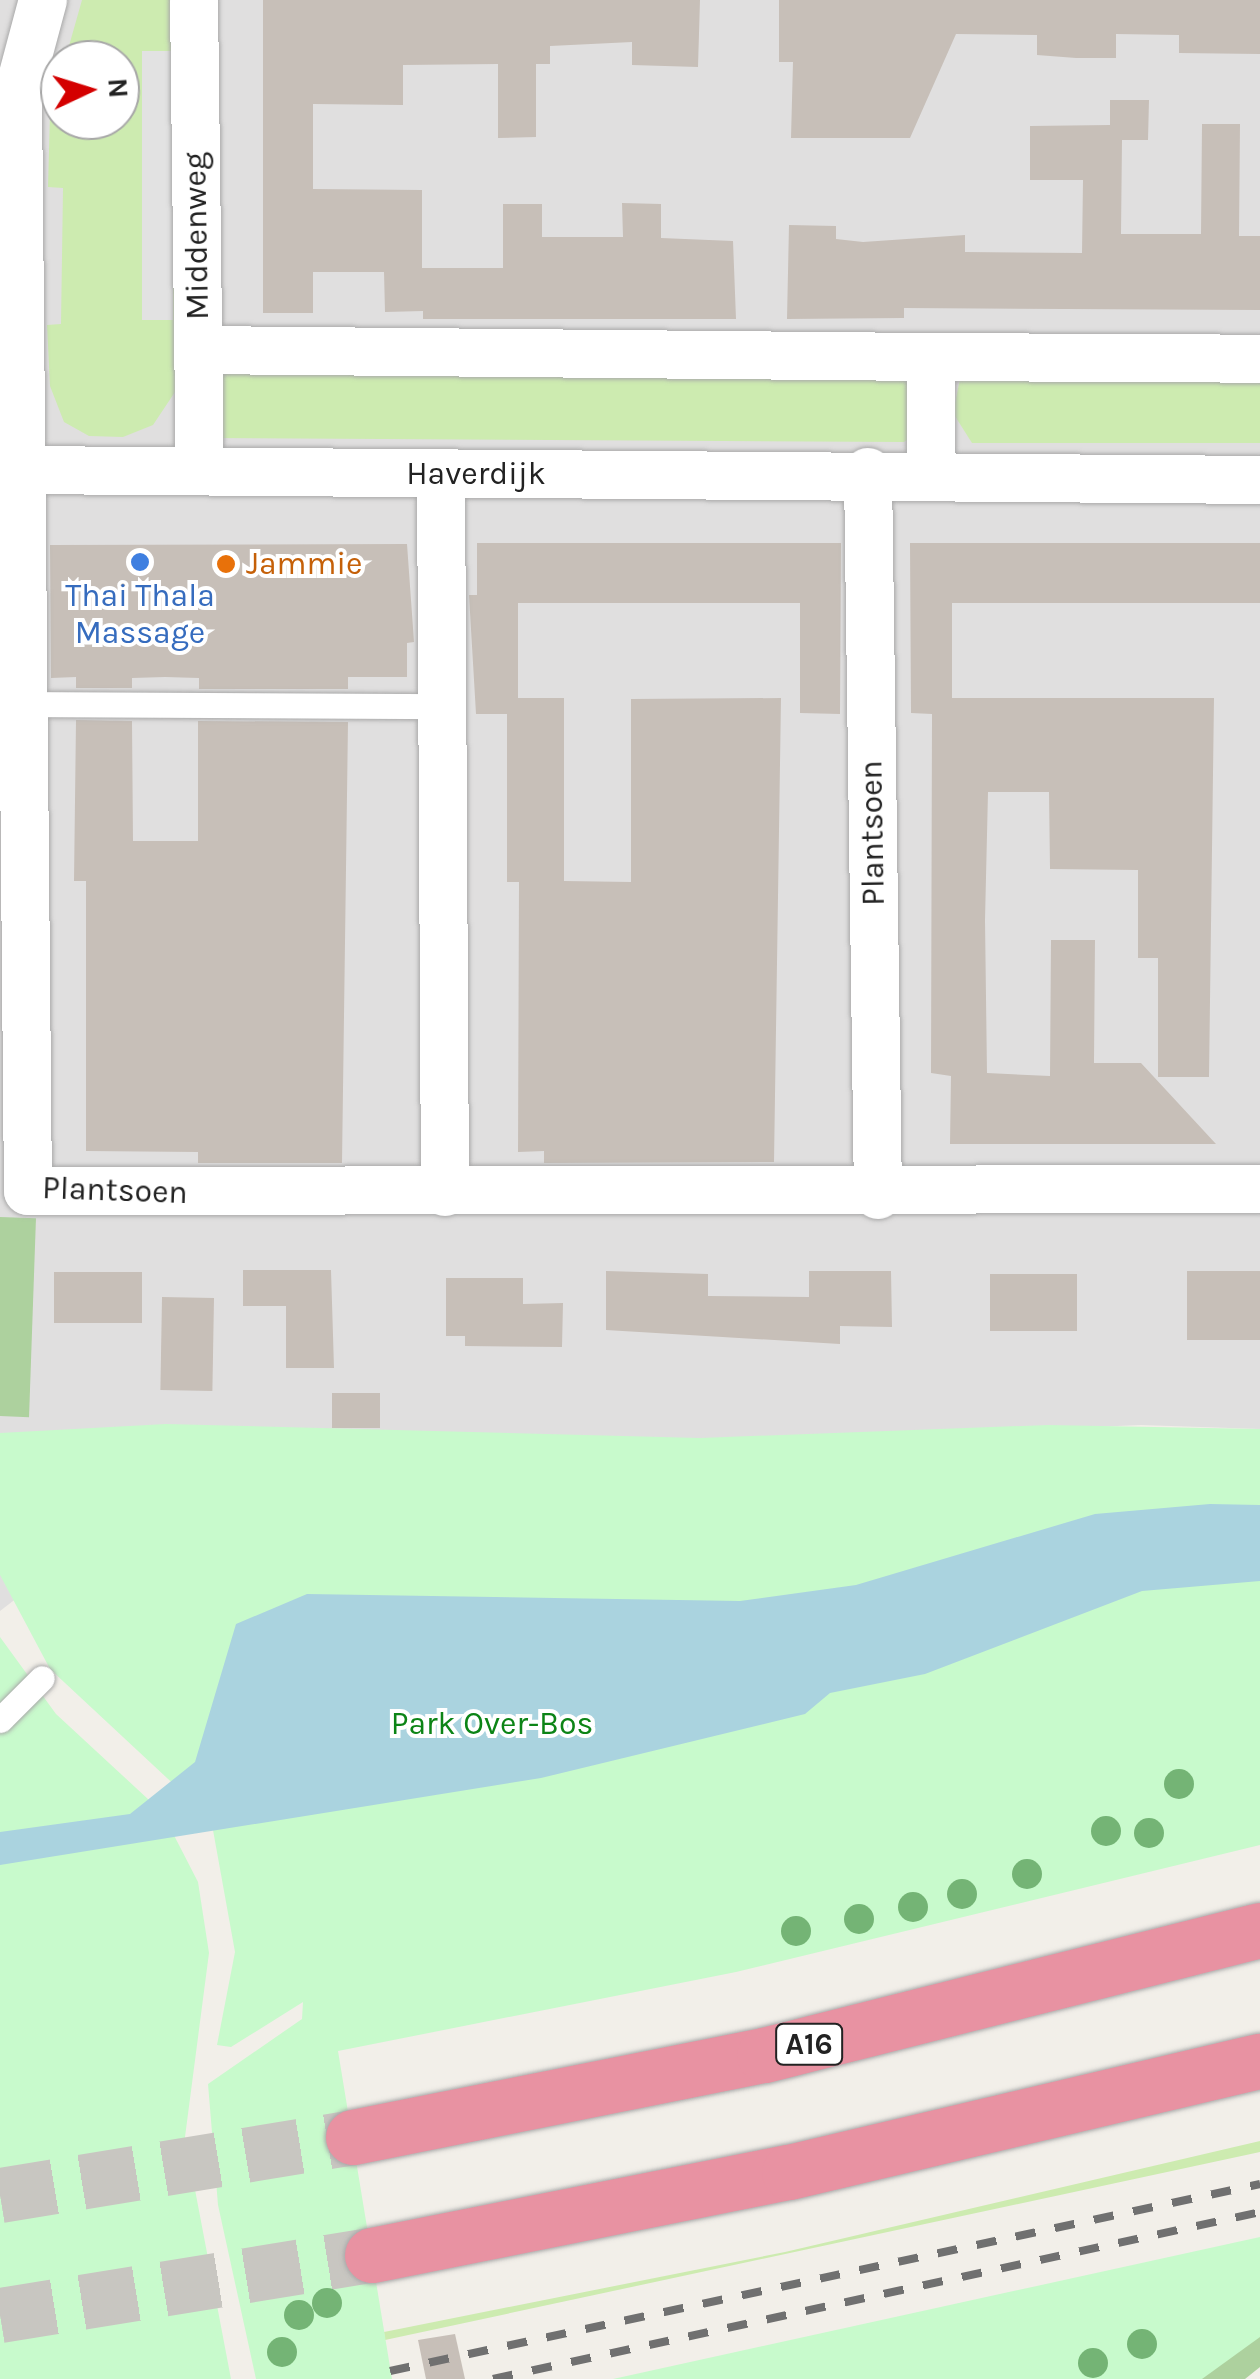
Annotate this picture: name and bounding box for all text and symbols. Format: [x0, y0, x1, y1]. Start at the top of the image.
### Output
north arrow [40, 40, 140, 140]
text: N [101, 77, 136, 99]
street label: Middenweg [176, 152, 218, 320]
street label: Haverdijk [406, 455, 546, 493]
place label: Jammie [246, 545, 362, 583]
marker: Thai Thala Massage [129, 551, 151, 573]
marker: Jammie [215, 553, 237, 575]
place label: Thai Thala Massage [65, 578, 215, 653]
street label: Plantsoen [853, 760, 893, 906]
street label: Plantsoen [42, 1169, 188, 1213]
park label: Park Over-Bos [391, 1705, 593, 1743]
road number: A16 [774, 2019, 844, 2069]

